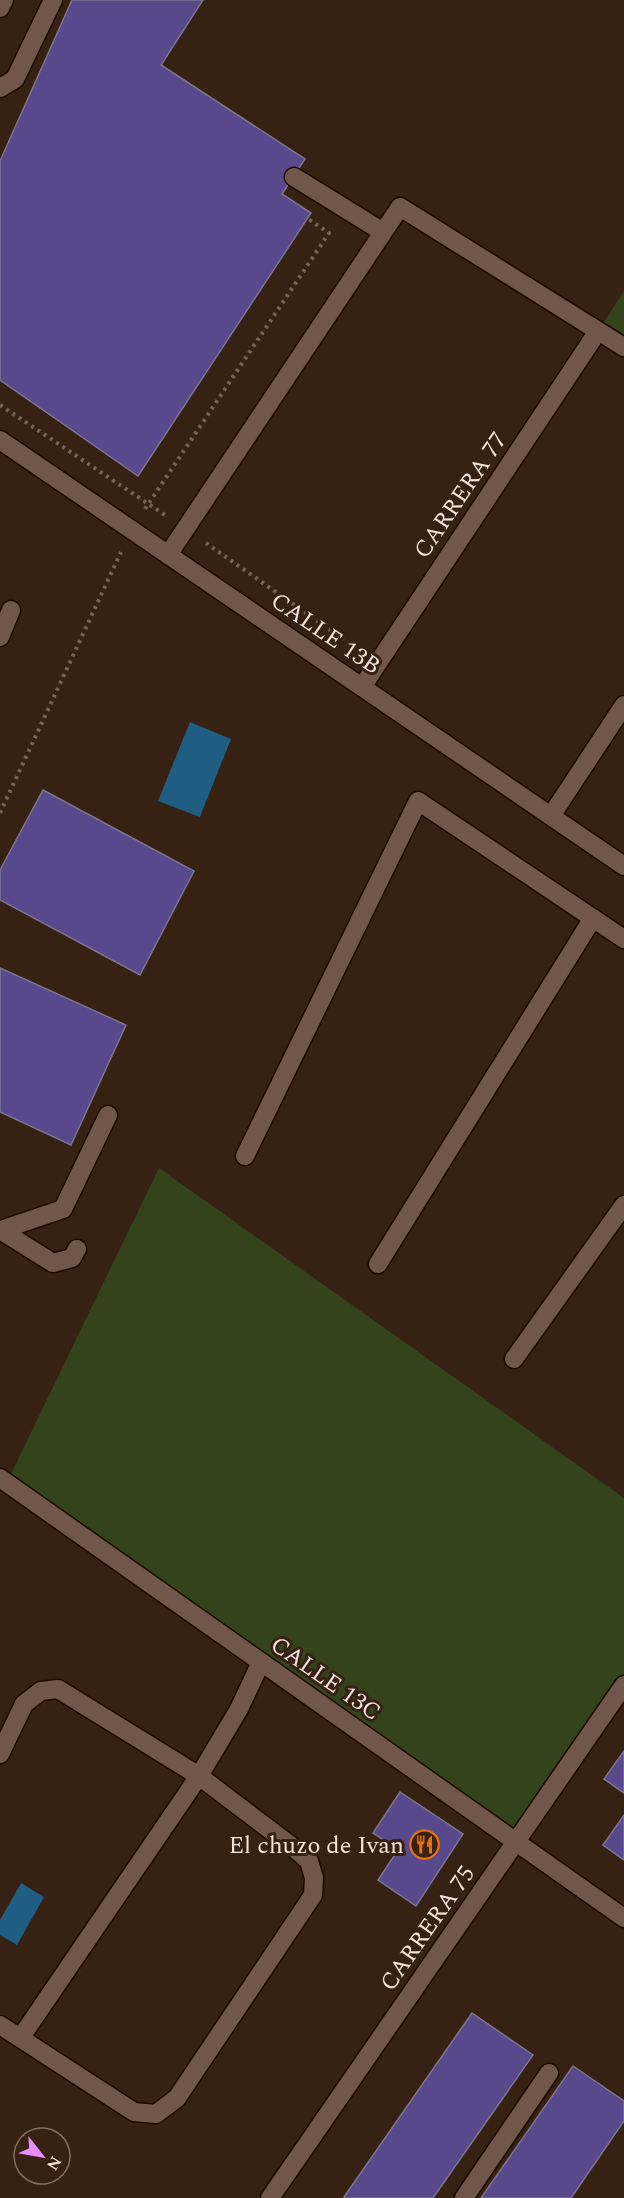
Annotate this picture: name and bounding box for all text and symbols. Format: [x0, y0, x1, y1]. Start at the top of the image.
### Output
street label: CARRERA 77 [405, 425, 517, 566]
street label: CALLE 13B [263, 584, 388, 684]
street label: CALLE 13C [263, 1627, 388, 1730]
place label: El chuzo de Ivan [228, 1828, 404, 1864]
restaurant icon: El chuzo de Ivan [409, 1829, 441, 1861]
street label: CARRERA 75 [371, 1858, 484, 1999]
north arrow [12, 2126, 72, 2186]
text: N [40, 2151, 68, 2175]

